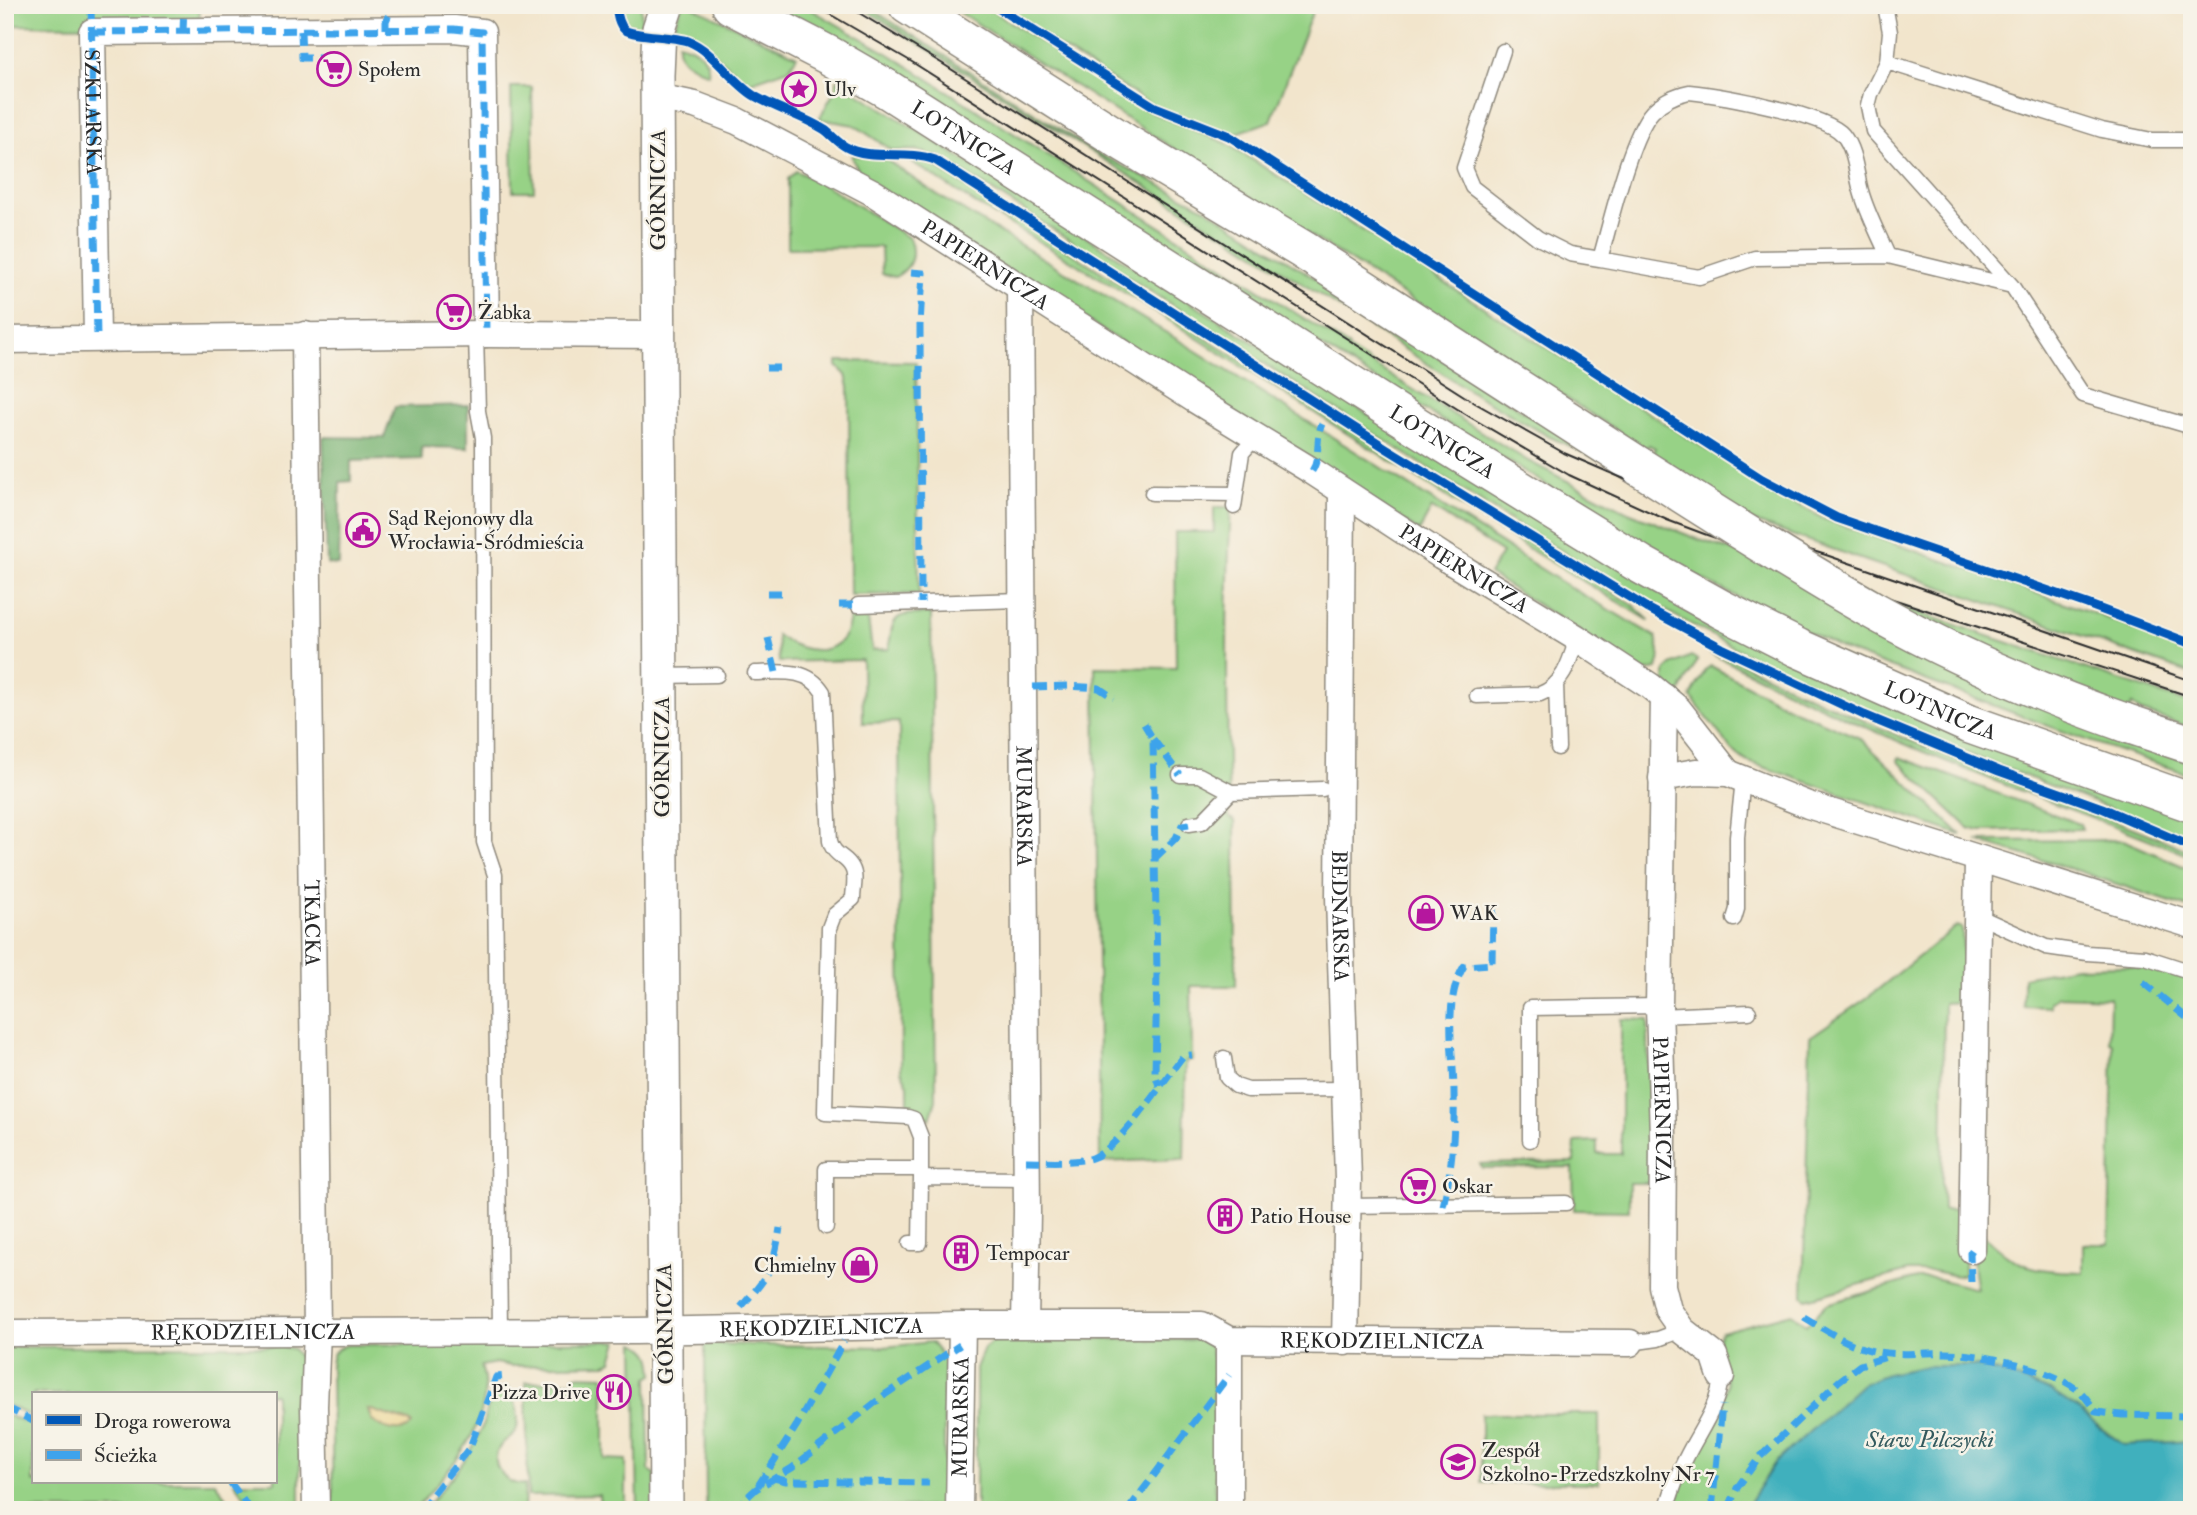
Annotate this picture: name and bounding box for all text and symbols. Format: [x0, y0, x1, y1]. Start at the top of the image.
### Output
street label: SZKLARSKA [78, 49, 107, 175]
supermarket icon: Społem [315, 50, 353, 88]
place label: Społem [358, 56, 421, 83]
place icon: Ulv [780, 70, 818, 108]
place label: Ulv [824, 76, 857, 103]
street label: LOTNICZA [906, 95, 1021, 182]
street label: GÓRNICZA [645, 129, 672, 251]
street label: PAPIERNICZA [916, 214, 1054, 317]
supermarket icon: Żabka [435, 293, 473, 331]
place label: Żabka [478, 299, 531, 326]
street label: LOTNICZA [1384, 399, 1500, 485]
place label: Sąd Rejonowy dla Wrocławia-Śródmieścia [387, 505, 584, 556]
public building icon: Sąd Rejonowy dla Wrocławia-Śródmieścia [344, 511, 382, 549]
street label: PAPIERNICZA [1394, 519, 1533, 619]
street label: LOTNICZA [1880, 675, 2000, 747]
street label: GÓRNICZA [649, 696, 676, 818]
street label: MURARSKA [1009, 745, 1037, 867]
street label: BEDNARSKA [1325, 850, 1355, 982]
street label: TKACKA [298, 879, 326, 967]
shop icon: WAK [1407, 894, 1445, 932]
place label: WAK [1449, 900, 1499, 927]
street label: PAPIERNICZA [1646, 1036, 1676, 1184]
supermarket icon: Oskar [1399, 1167, 1437, 1205]
place label: Oskar [1442, 1173, 1493, 1200]
building icon: Patio House [1206, 1197, 1244, 1235]
place label: Patio House [1250, 1203, 1351, 1230]
building icon: Tempocar [942, 1234, 980, 1272]
place label: Tempocar [986, 1240, 1070, 1267]
shop icon: Chmielny [841, 1246, 879, 1284]
place label: Chmielny [754, 1252, 837, 1279]
street label: GÓRNICZA [651, 1263, 680, 1385]
street label: RĘKODZIELNICZA [719, 1313, 923, 1343]
street label: RĘKODZIELNICZA [151, 1319, 355, 1347]
street label: RĘKODZIELNICZA [1280, 1327, 1484, 1356]
street label: MURARSKA [947, 1356, 975, 1478]
restaurant icon: Pizza Drive [595, 1373, 633, 1411]
place label: Pizza Drive [491, 1379, 590, 1406]
legend [32, 1392, 276, 1484]
text: Droga rowerowa [94, 1408, 231, 1435]
water label: Staw Pilczycki [1865, 1425, 1994, 1454]
place label: Zespół Szkolno-Przedszkolny Nr 7 [1482, 1437, 1715, 1488]
text: Ścieżka [94, 1442, 157, 1469]
school or university icon: Zespół Szkolno-Przedszkolny Nr 7 [1439, 1443, 1477, 1481]

